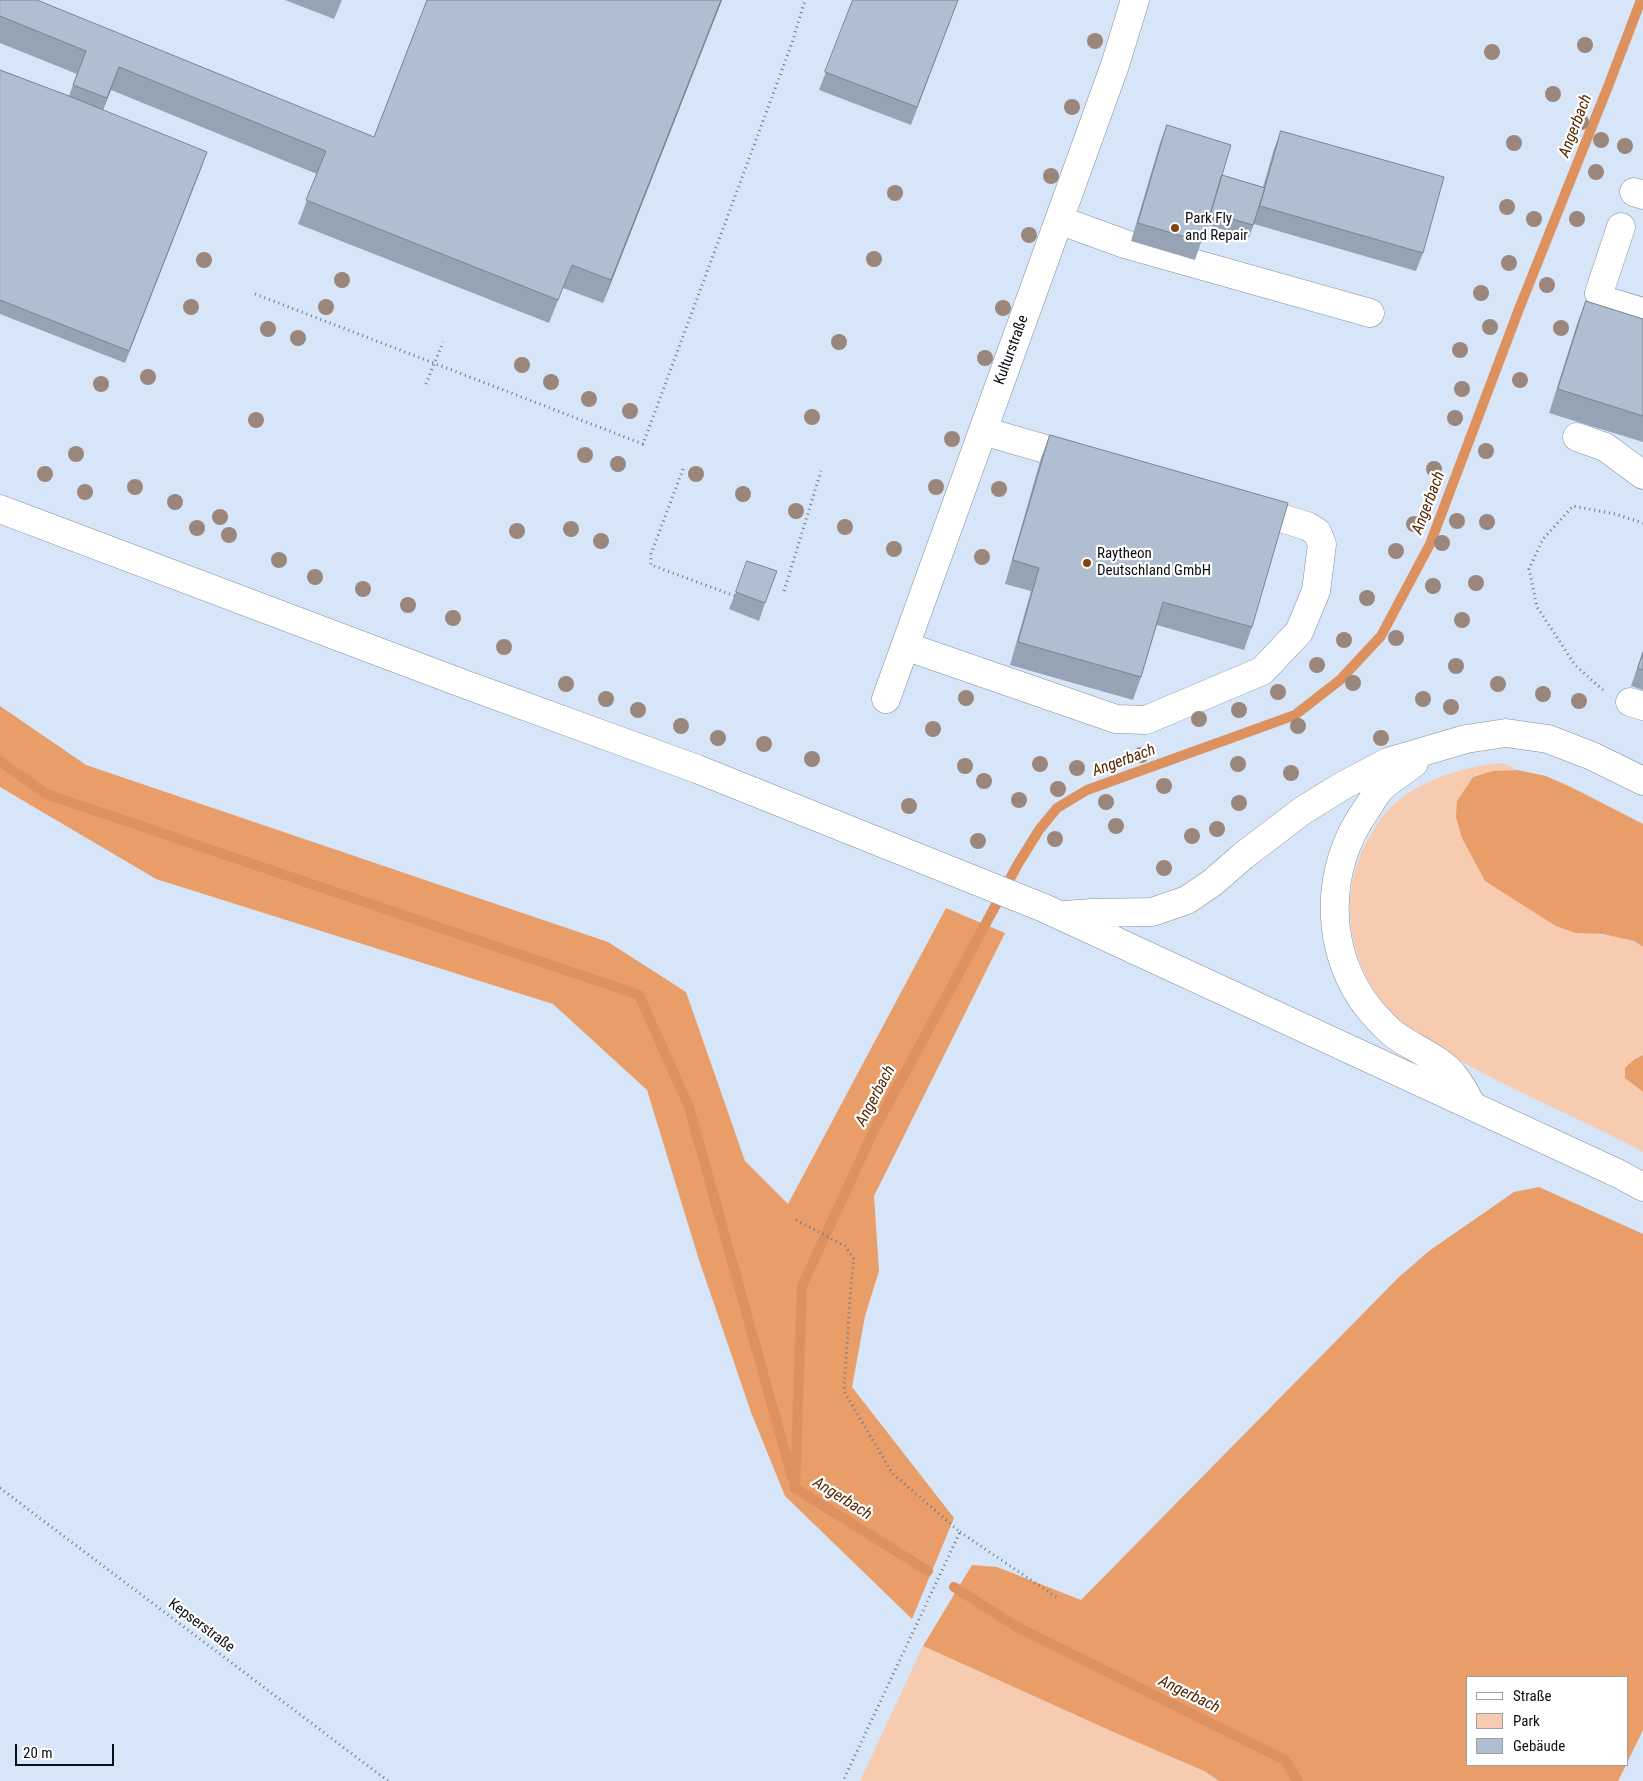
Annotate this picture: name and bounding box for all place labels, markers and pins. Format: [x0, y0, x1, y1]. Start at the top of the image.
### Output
place label: Park Fly and Repair [1185, 210, 1248, 245]
marker: Park Fly and Repair [1169, 222, 1181, 234]
place label: Raytheon Deutschland GmbH [1097, 545, 1211, 580]
marker: Raytheon Deutschland GmbH [1081, 557, 1093, 569]

